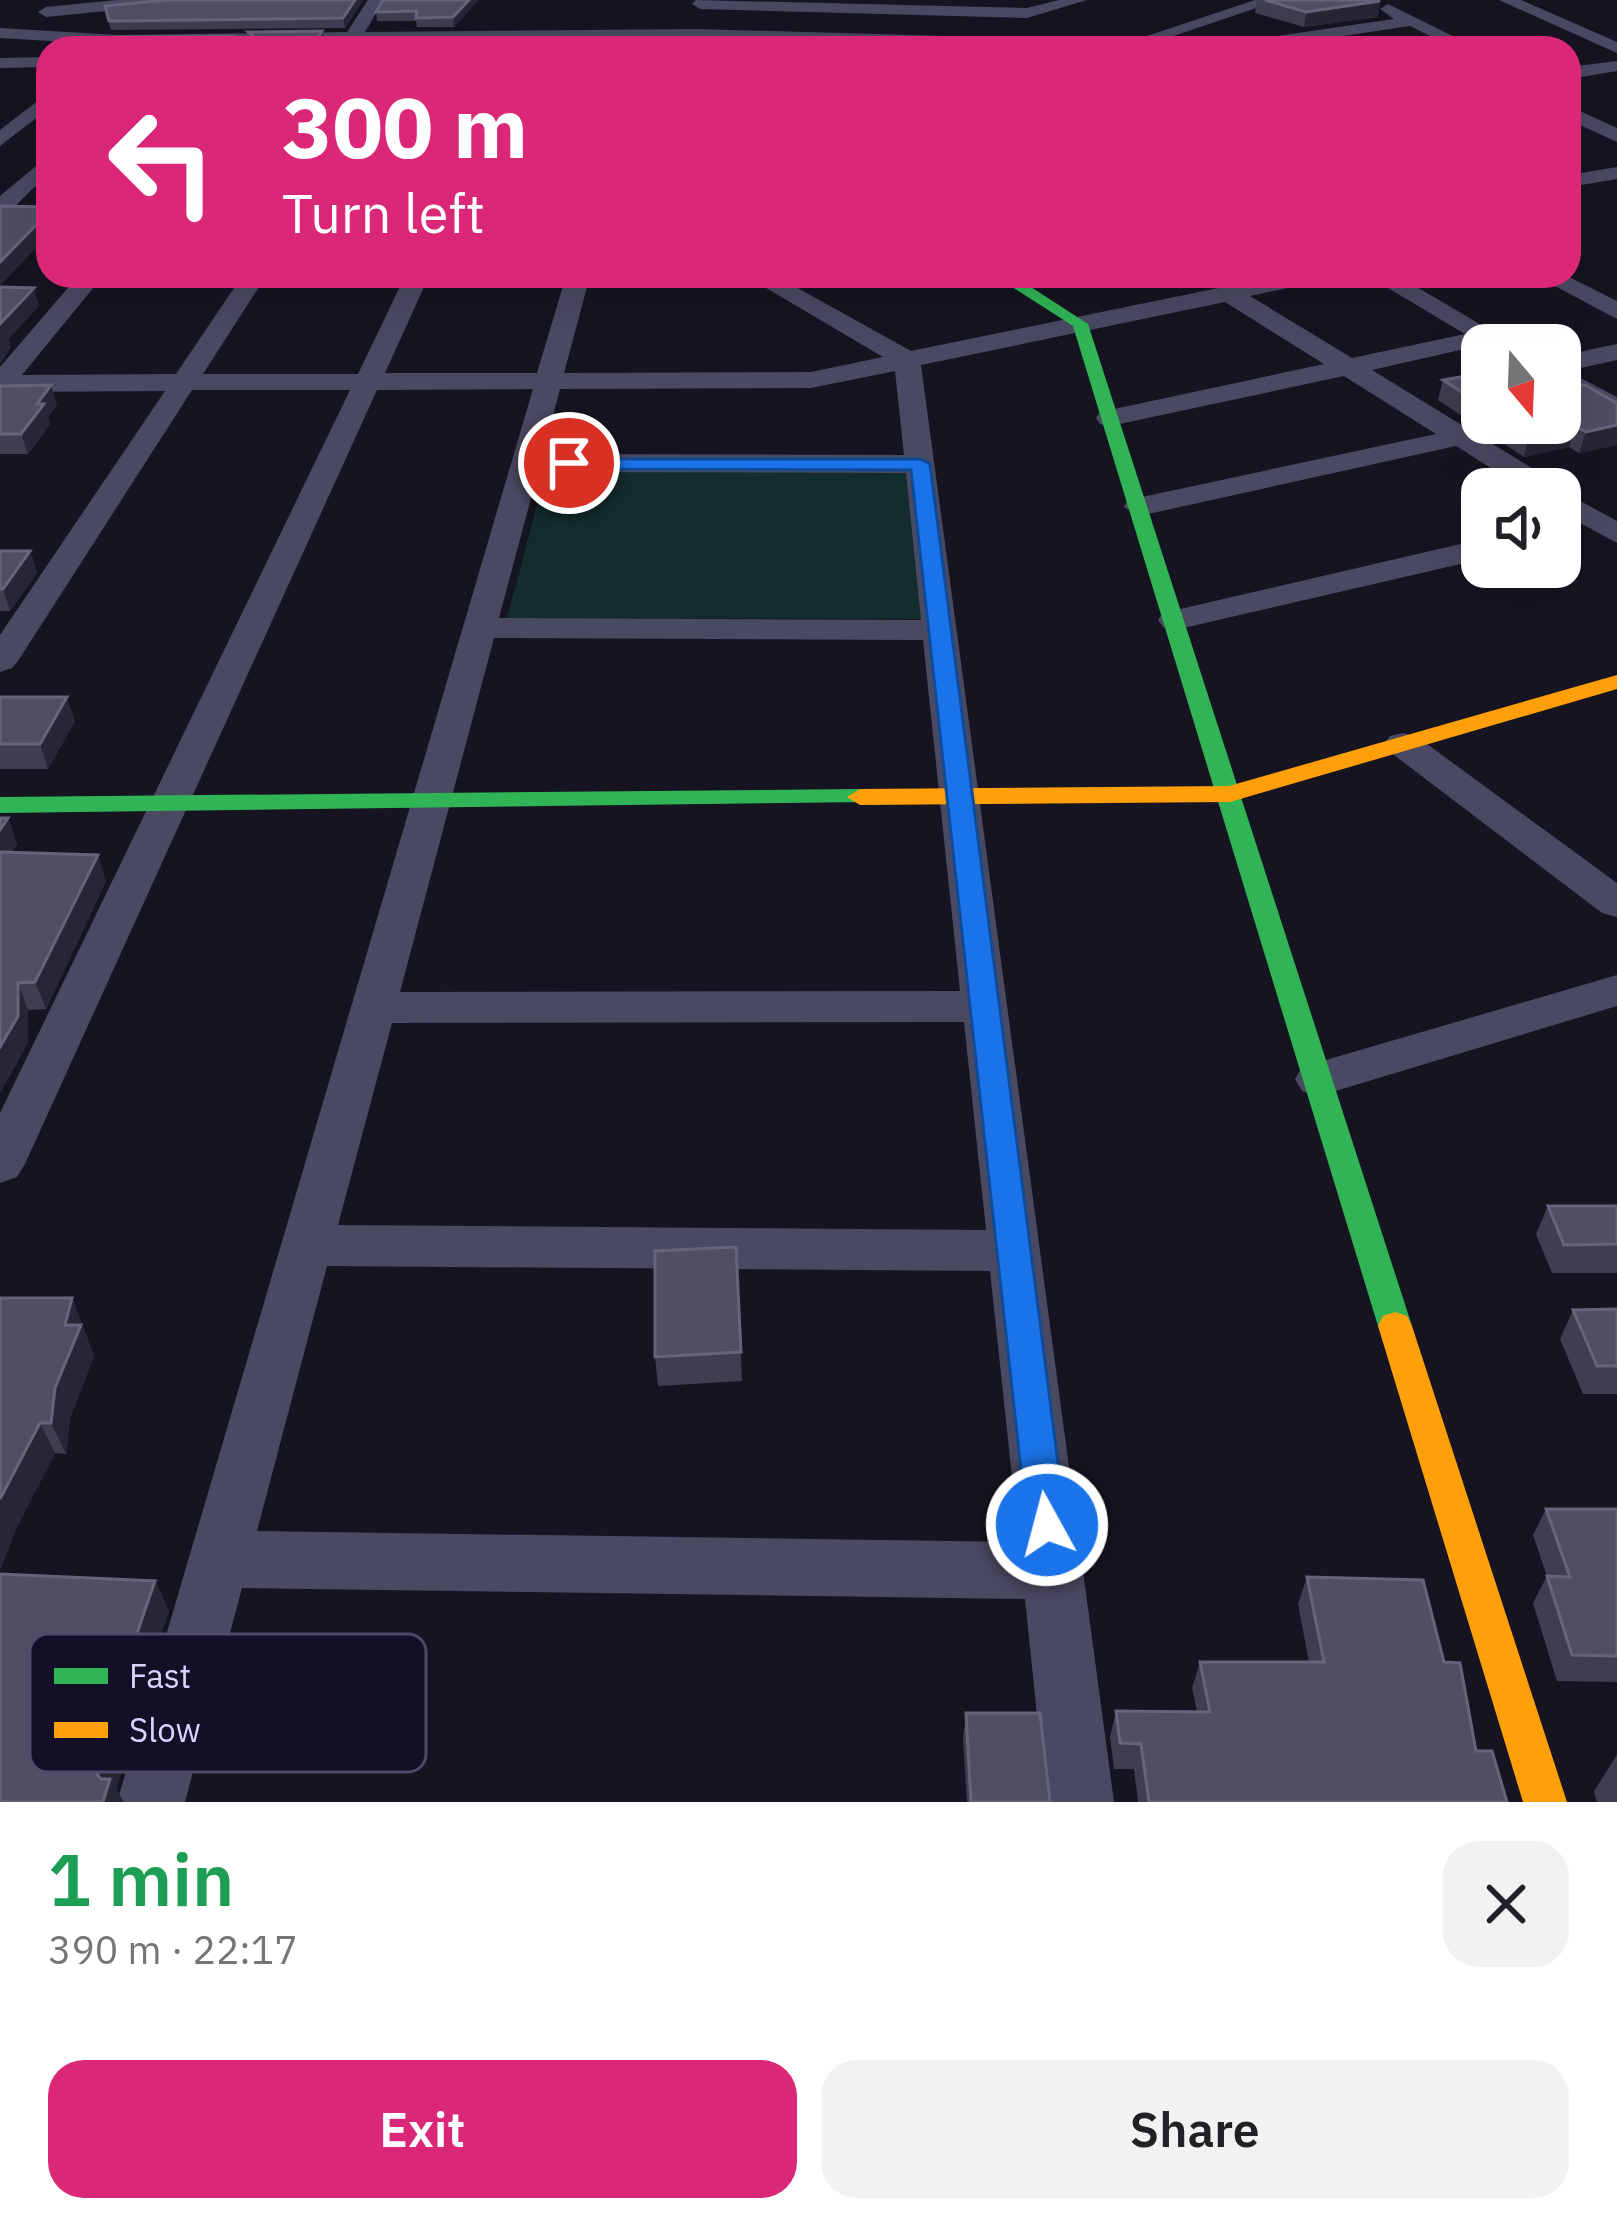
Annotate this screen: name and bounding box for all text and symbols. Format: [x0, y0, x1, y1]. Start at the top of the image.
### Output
text: 300 m [282, 72, 528, 181]
icon: left [84, 84, 240, 240]
text: Turn left [282, 178, 485, 248]
north arrow [1461, 324, 1581, 444]
map controls [1461, 324, 1581, 588]
pin [518, 412, 620, 514]
icon: arrive [536, 430, 602, 496]
button: sound [1461, 468, 1581, 588]
position arrow [984, 1462, 1110, 1588]
legend [30, 1634, 426, 1772]
text: Fast [129, 1654, 191, 1697]
text: Slow [129, 1708, 201, 1751]
text: 1 min [48, 1832, 234, 1926]
button: close [1443, 1841, 1569, 1967]
text: 390 m · 22:17 [48, 1924, 298, 1975]
button: Exit [48, 2060, 797, 2198]
button: Share [821, 2060, 1569, 2198]

